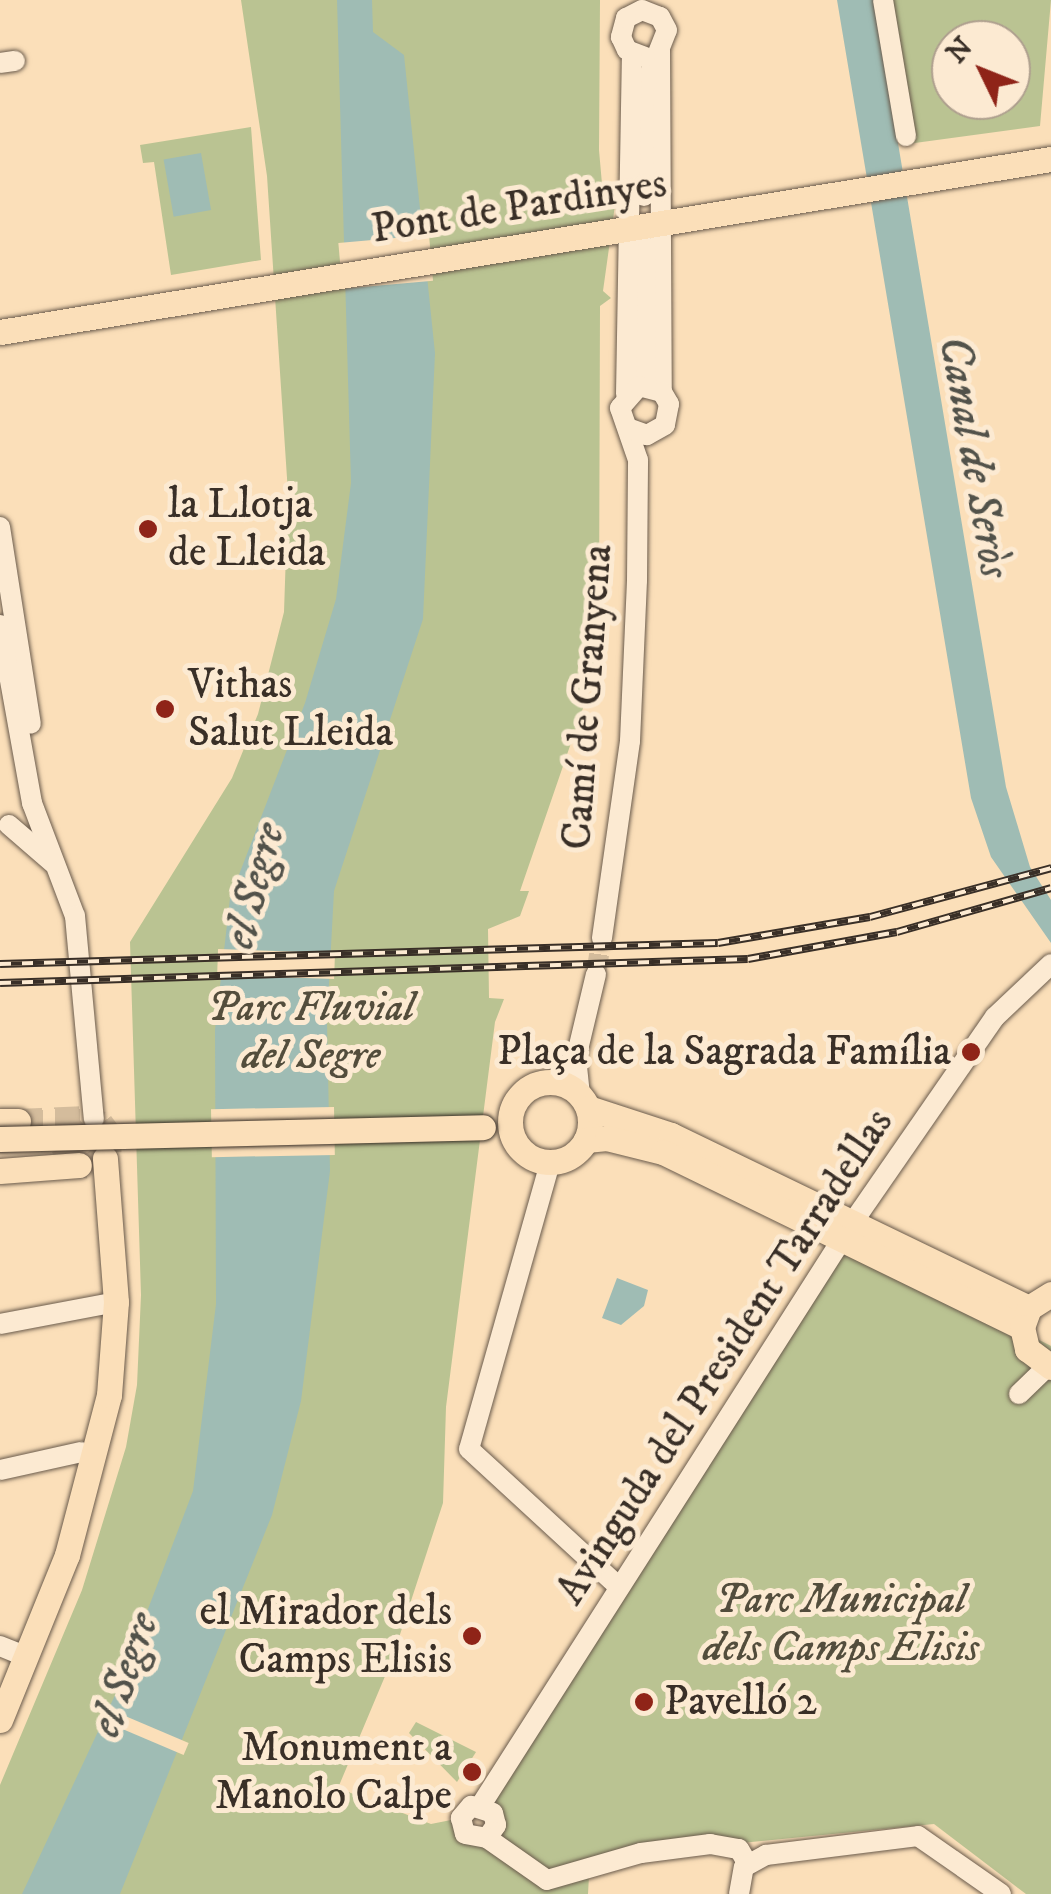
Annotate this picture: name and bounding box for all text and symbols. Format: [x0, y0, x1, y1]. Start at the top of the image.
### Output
north arrow [931, 20, 1031, 120]
text: N [940, 30, 981, 71]
street label: Pont de Pardinyes [368, 159, 670, 255]
water label: Canal de Seròs [925, 332, 1021, 582]
place label: la Llotja de Lleida [168, 480, 326, 578]
marker: la Llotja de Lleida [137, 518, 159, 540]
street label: Camí de Granyena [552, 543, 624, 851]
place label: Vithas Salut Lleida [188, 660, 393, 758]
marker: Vithas Salut Lleida [152, 696, 178, 722]
water label: el Segre [213, 818, 299, 954]
park label: Parc Fluvial del Segre [207, 983, 415, 1082]
place label: Plaça de la Sagrada Família [497, 1027, 951, 1077]
marker: Plaça de la Sagrada Família [960, 1041, 982, 1063]
street label: Avinguda del President Tarradellas [546, 1100, 904, 1614]
park label: Parc Municipal dels Camps Elisis [703, 1575, 979, 1674]
place label: el Mirador dels Camps Elisis [199, 1587, 452, 1685]
water label: el Segre [80, 1606, 172, 1744]
marker: el Mirador dels Camps Elisis [461, 1625, 483, 1647]
place label: Pavelló 2 [664, 1677, 817, 1727]
marker: Pavelló 2 [633, 1691, 655, 1713]
place label: Monument a Manolo Calpe [215, 1723, 452, 1822]
marker: Monument a Manolo Calpe [461, 1761, 483, 1783]

